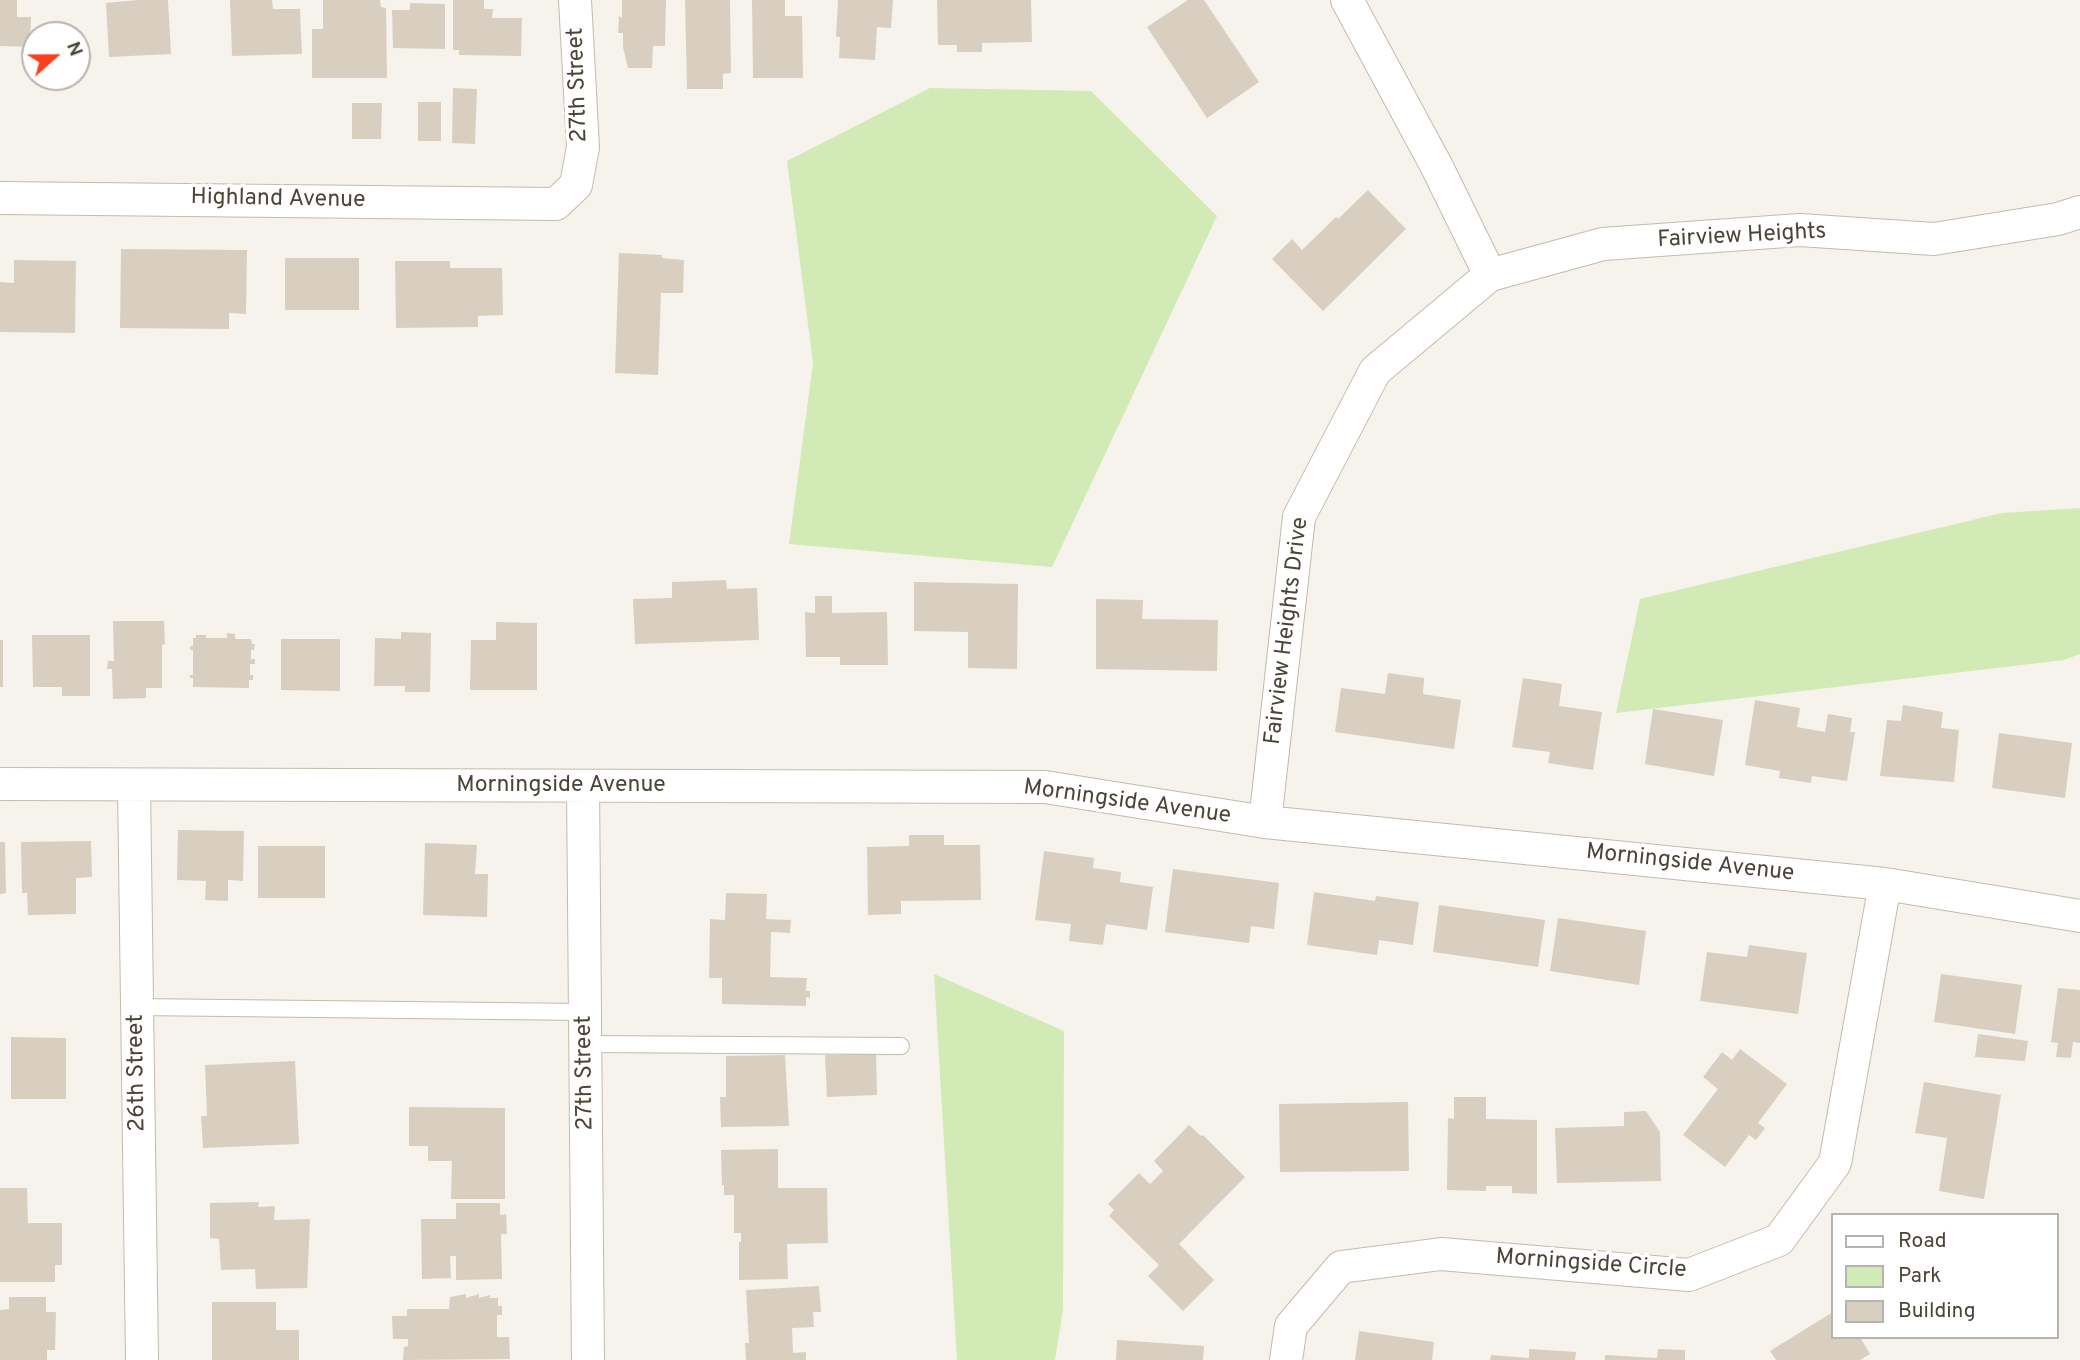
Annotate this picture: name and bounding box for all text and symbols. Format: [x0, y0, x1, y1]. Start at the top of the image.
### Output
north arrow [21, 21, 91, 91]
street label: 27th Street [563, 27, 595, 143]
text: N [60, 39, 87, 60]
street label: Highland Avenue [190, 185, 366, 215]
street label: Fairview Heights [1657, 219, 1827, 255]
street label: Fairview Heights Drive [1260, 516, 1316, 746]
street label: Morningside Avenue [456, 772, 666, 800]
street label: Morningside Avenue [1021, 775, 1233, 831]
street label: Morningside Avenue [1584, 839, 1796, 889]
street label: 26th Street [123, 1014, 153, 1132]
street label: 27th Street [571, 1015, 601, 1131]
legend [1832, 1213, 2059, 1339]
text: Road [1898, 1228, 1947, 1255]
street label: Morningside Circle [1495, 1245, 1687, 1285]
text: Park [1898, 1263, 1941, 1290]
text: Building [1898, 1298, 1976, 1325]

